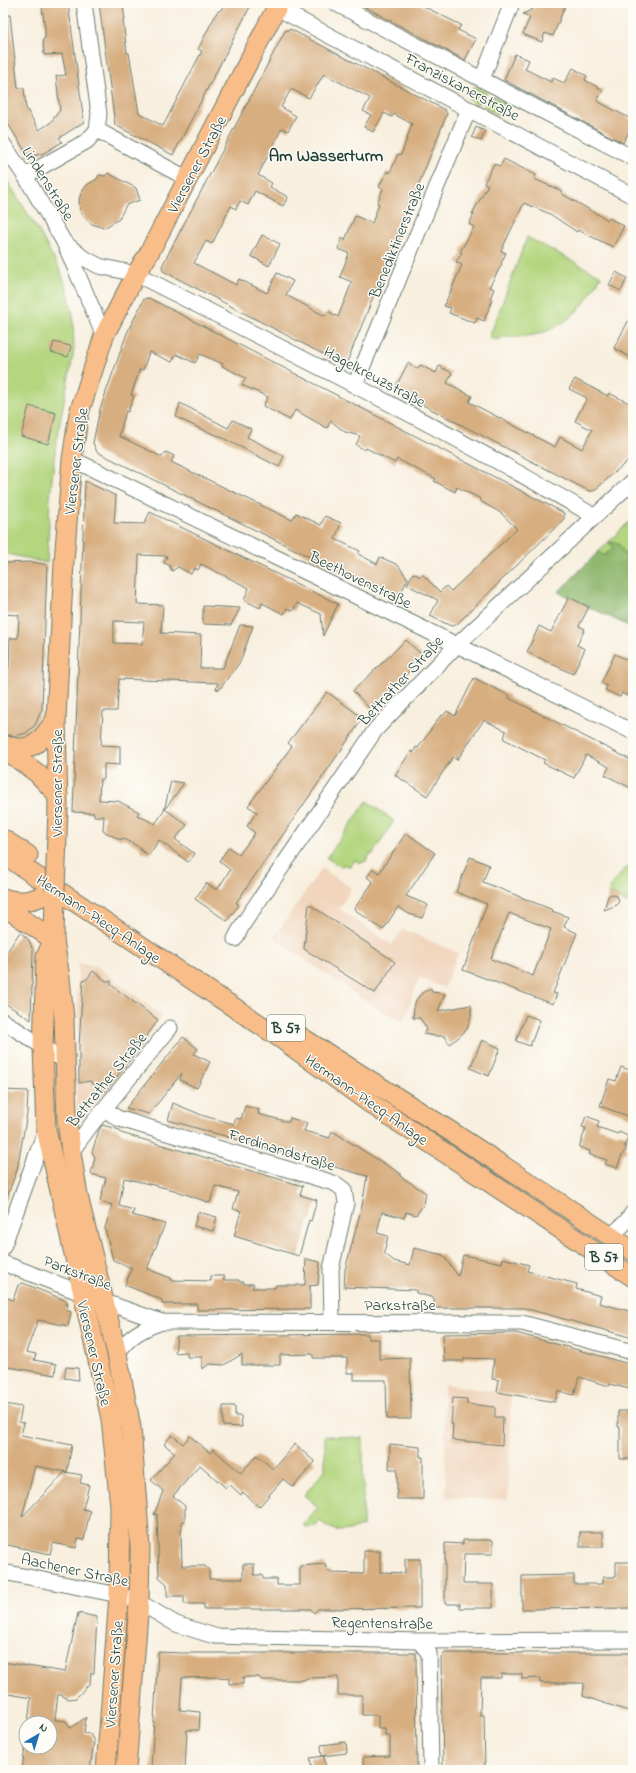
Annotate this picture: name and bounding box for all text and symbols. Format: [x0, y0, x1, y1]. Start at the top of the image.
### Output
street label: Franziskanerstraße [400, 47, 524, 128]
street label: Viersener Straße [161, 111, 234, 219]
street label: Lindenstraße [15, 142, 80, 226]
district label: Am Wasserturm [269, 144, 383, 169]
street label: Benediktinerstraße [363, 179, 432, 303]
street label: Hagelkreuzstraße [319, 341, 430, 415]
street label: Viersener Straße [58, 406, 96, 517]
street label: Beethovenstraße [304, 545, 416, 616]
street label: Bettrather Straße [352, 630, 450, 733]
street label: Viersener Straße [46, 728, 70, 838]
street label: Hermann-Piecq-Anlage [31, 869, 166, 971]
road number: B 57 [267, 1015, 305, 1041]
street label: Bettrather Straße [61, 1027, 154, 1134]
street label: Hermann-Piecq-Anlage [299, 1049, 433, 1153]
street label: Ferdinandstraße [224, 1123, 339, 1179]
road number: B 57 [585, 1244, 623, 1270]
street label: Parkstraße [40, 1250, 116, 1298]
street label: Parkstraße [364, 1294, 437, 1318]
street label: Viersener Straße [69, 1297, 117, 1409]
street label: Aachener Straße [19, 1548, 131, 1594]
street label: Regentenstraße [331, 1611, 434, 1637]
street label: Viersener Straße [99, 1619, 131, 1730]
north arrow [18, 1715, 58, 1755]
text: N [36, 1719, 51, 1737]

